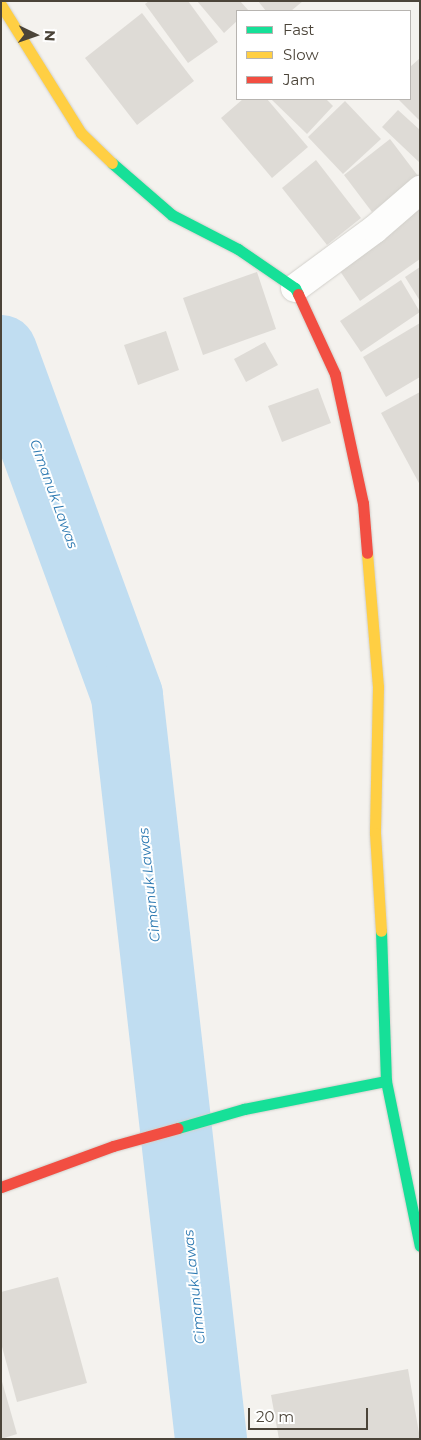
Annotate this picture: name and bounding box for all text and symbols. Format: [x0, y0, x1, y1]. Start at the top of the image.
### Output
north arrow [10, 10, 60, 60]
legend [236, 10, 411, 100]
text: Fast [283, 20, 314, 39]
text: N [41, 30, 59, 42]
text: Slow [283, 45, 319, 64]
text: Jam [283, 70, 315, 89]
water label: Cimanuk Lawas [26, 437, 82, 551]
water label: Cimanuk Lawas [135, 827, 163, 943]
water label: Cimanuk Lawas [180, 1229, 208, 1345]
scale bar [251, 1398, 371, 1430]
text: 20 m [256, 1407, 294, 1426]

